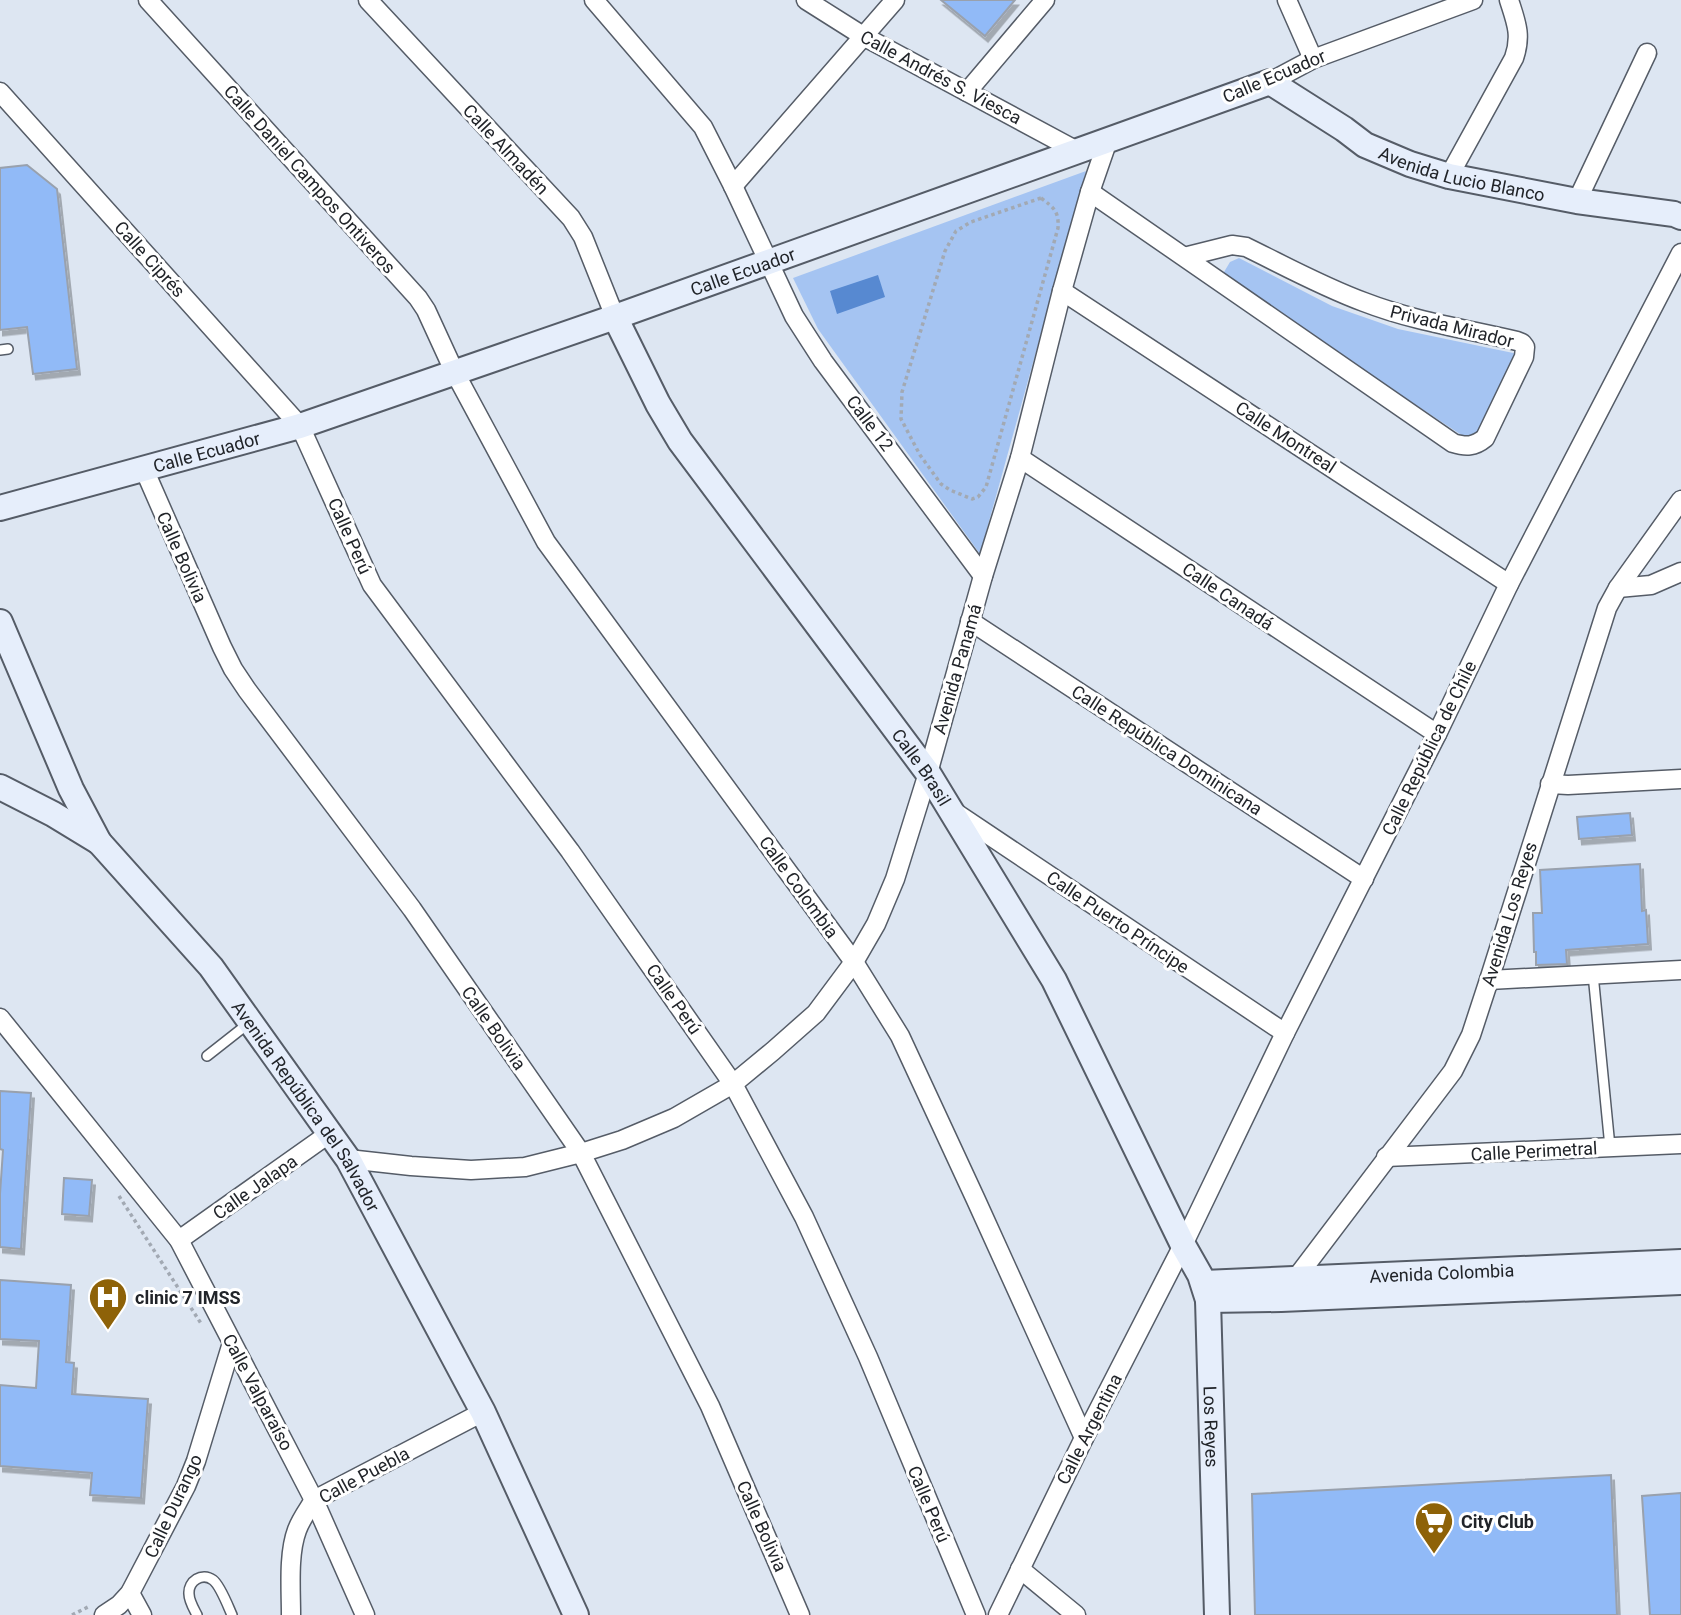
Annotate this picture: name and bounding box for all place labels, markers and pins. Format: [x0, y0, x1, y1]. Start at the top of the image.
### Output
hospital icon: clinic 7 IMSS [87, 1276, 129, 1331]
place label: clinic 7 IMSS [135, 1287, 241, 1308]
supermarket icon: City Club [1413, 1500, 1455, 1555]
place label: City Club [1461, 1511, 1534, 1532]

